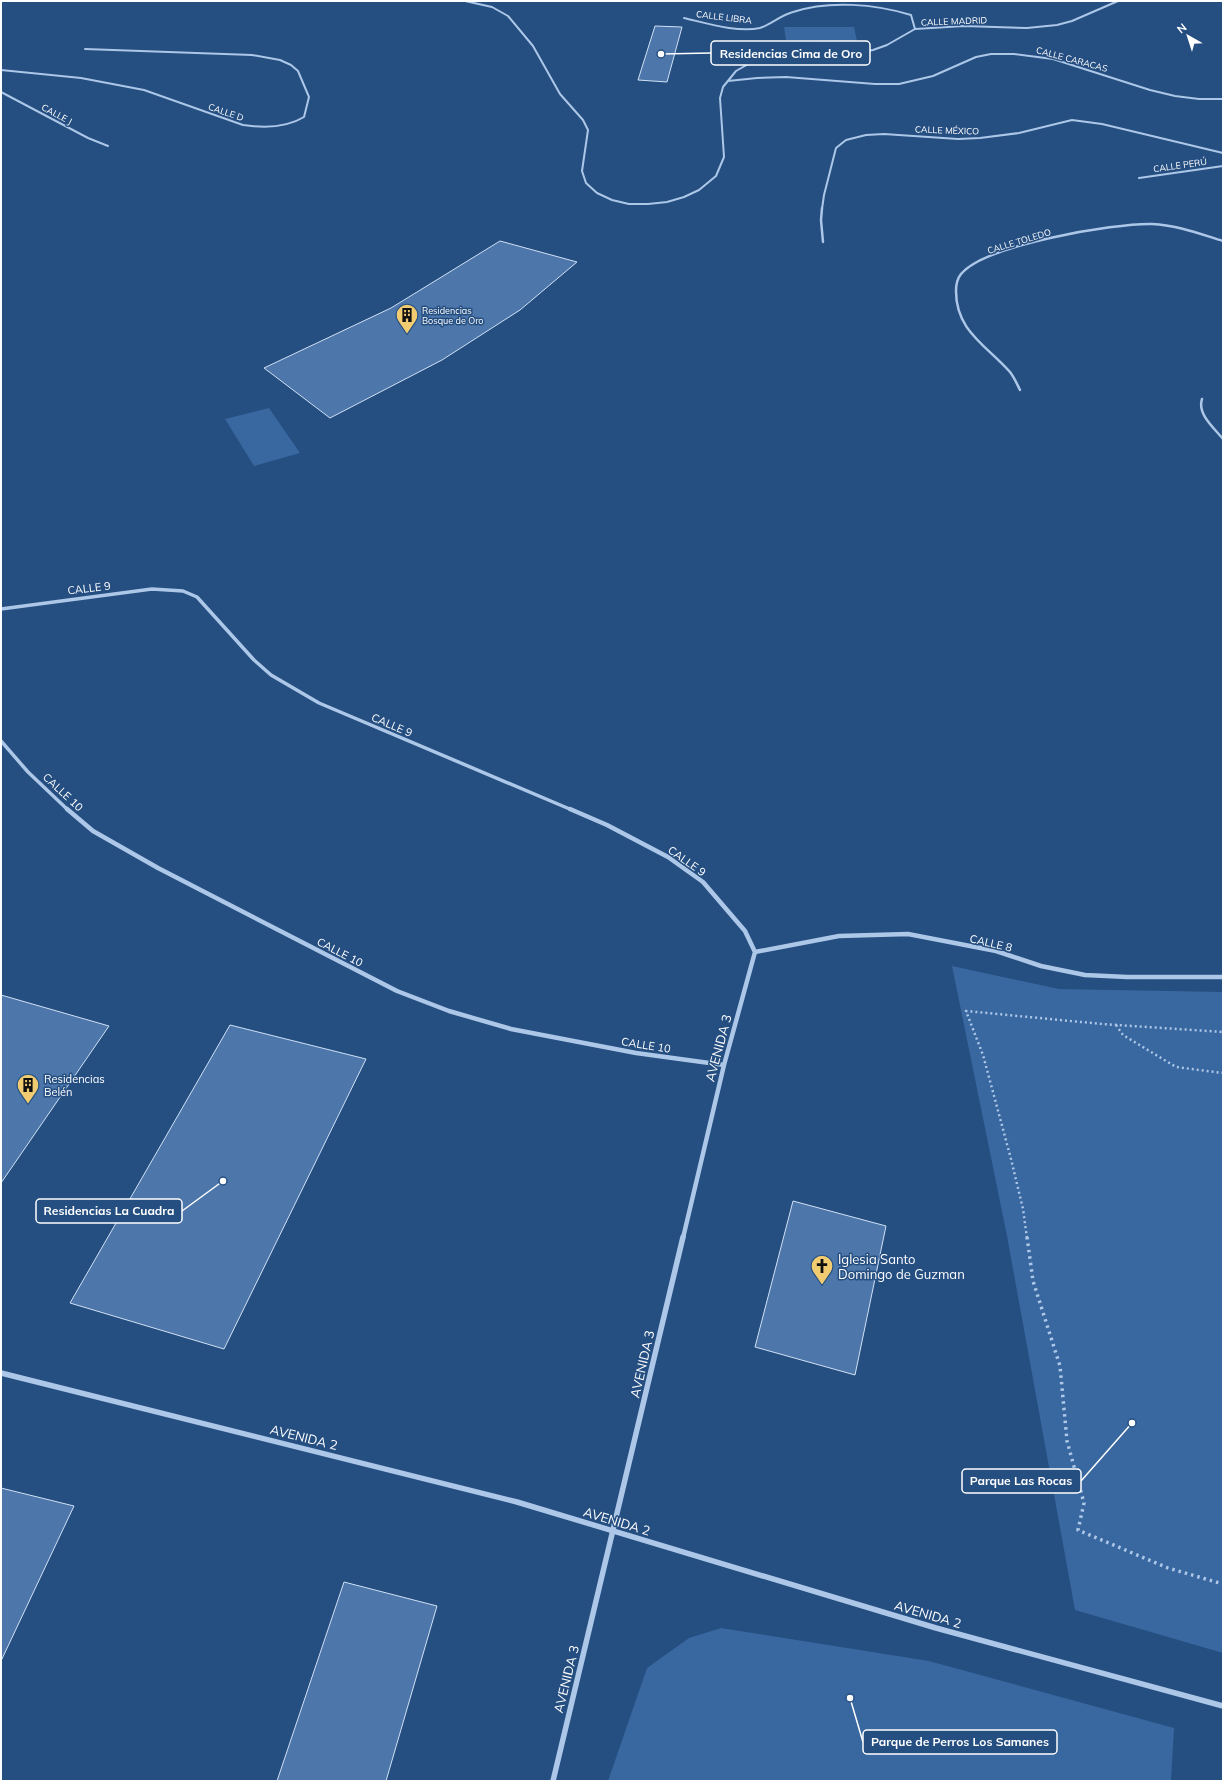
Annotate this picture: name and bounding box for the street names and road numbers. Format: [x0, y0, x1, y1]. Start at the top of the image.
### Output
street label: CALLE LIBRA [695, 8, 753, 26]
street label: CALLE MADRID [921, 14, 988, 28]
street label: CALLE CARACAS [1035, 44, 1109, 74]
street label: CALLE J [40, 101, 74, 127]
street label: CALLE D [207, 101, 245, 123]
street label: CALLE MÉXICO [915, 123, 979, 137]
street label: CALLE PERÚ [1152, 155, 1208, 174]
street label: CALLE TOLEDO [986, 226, 1052, 256]
street label: CALLE 9 [67, 578, 111, 598]
street label: CALLE 9 [369, 710, 415, 740]
street label: CALLE 10 [40, 770, 86, 814]
street label: CALLE 9 [665, 843, 709, 879]
street label: CALLE 8 [968, 931, 1014, 955]
street label: CALLE 10 [315, 934, 366, 970]
street label: AVENIDA 3 [701, 1013, 735, 1083]
street label: CALLE 10 [620, 1034, 672, 1056]
street label: AVENIDA 3 [626, 1329, 658, 1399]
street label: AVENIDA 2 [269, 1421, 340, 1453]
street label: AVENIDA 2 [582, 1503, 652, 1539]
street label: AVENIDA 2 [893, 1597, 964, 1631]
street label: AVENIDA 3 [550, 1644, 582, 1714]

